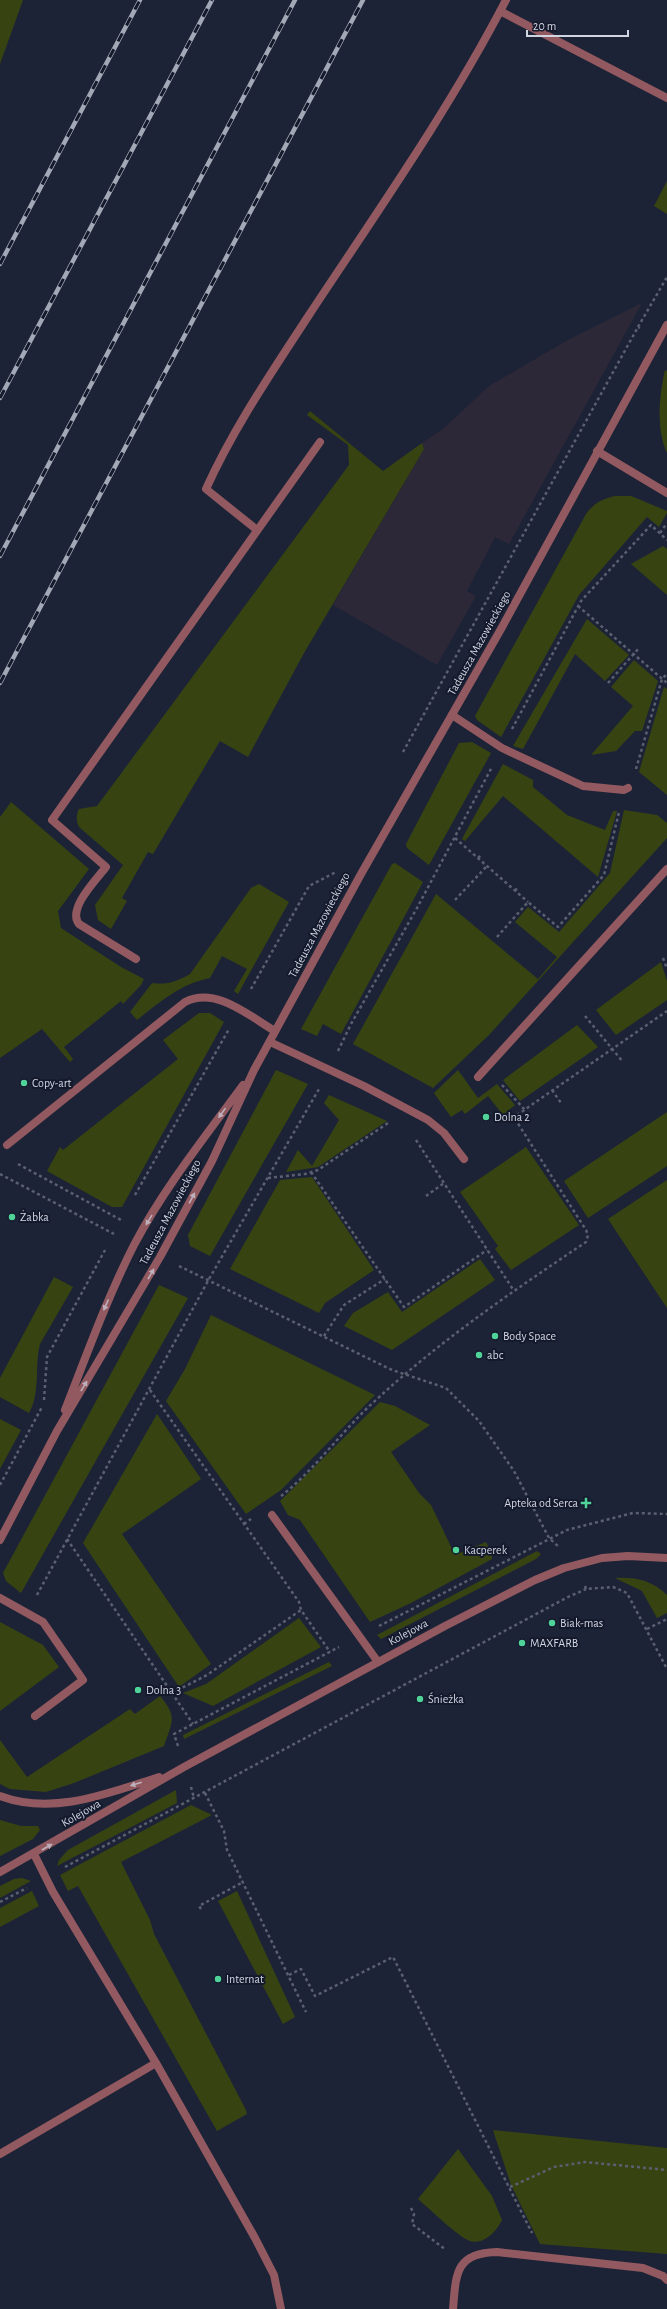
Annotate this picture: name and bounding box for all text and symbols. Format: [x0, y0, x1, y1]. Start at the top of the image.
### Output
scale bar [527, 12, 628, 38]
text: 20 m [533, 20, 556, 32]
street label: Tadeusza Mazowieckiego [445, 589, 513, 697]
street label: Tadeusza Mazowieckiego [286, 870, 352, 980]
place label: Copy-art [32, 1077, 72, 1090]
marker: Copy-art [19, 1078, 29, 1088]
one-way arrow [219, 1108, 227, 1118]
place label: Dolna 2 [494, 1111, 530, 1123]
marker: Dolna 2 [481, 1112, 491, 1122]
street label: Tadeusza Mazowieckiego [137, 1157, 203, 1267]
one-way arrow [189, 1192, 195, 1204]
place label: Żabka [20, 1210, 49, 1223]
marker: Żabka [7, 1212, 17, 1222]
one-way arrow [145, 1214, 152, 1226]
one-way arrow [147, 1268, 154, 1280]
one-way arrow [103, 1300, 109, 1311]
place label: Body Space [503, 1330, 556, 1343]
marker: Body Space [490, 1331, 500, 1341]
place label: abc [487, 1349, 504, 1361]
marker: abc [474, 1350, 484, 1360]
one-way arrow [81, 1380, 88, 1392]
place label: Apteka od Serca [504, 1497, 578, 1509]
marker: Apteka od Serca [581, 1498, 591, 1508]
place label: Kacperek [464, 1544, 508, 1556]
marker: Kacperek [451, 1545, 461, 1555]
street label: Kolejowa [386, 1616, 431, 1648]
place label: Biak-mas [560, 1617, 603, 1629]
marker: Biak-mas [547, 1618, 557, 1628]
place label: MAXFARB [530, 1637, 578, 1649]
marker: MAXFARB [517, 1638, 527, 1648]
place label: Dolna 3 [146, 1684, 181, 1696]
marker: Dolna 3 [133, 1685, 143, 1695]
place label: Śnieżka [428, 1691, 464, 1705]
marker: Śnieżka [415, 1694, 425, 1704]
one-way arrow [130, 1781, 142, 1787]
street label: Kolejowa [59, 1797, 104, 1830]
one-way arrow [41, 1843, 53, 1850]
place label: Internat [226, 1973, 264, 1985]
marker: Internat [213, 1974, 223, 1984]

